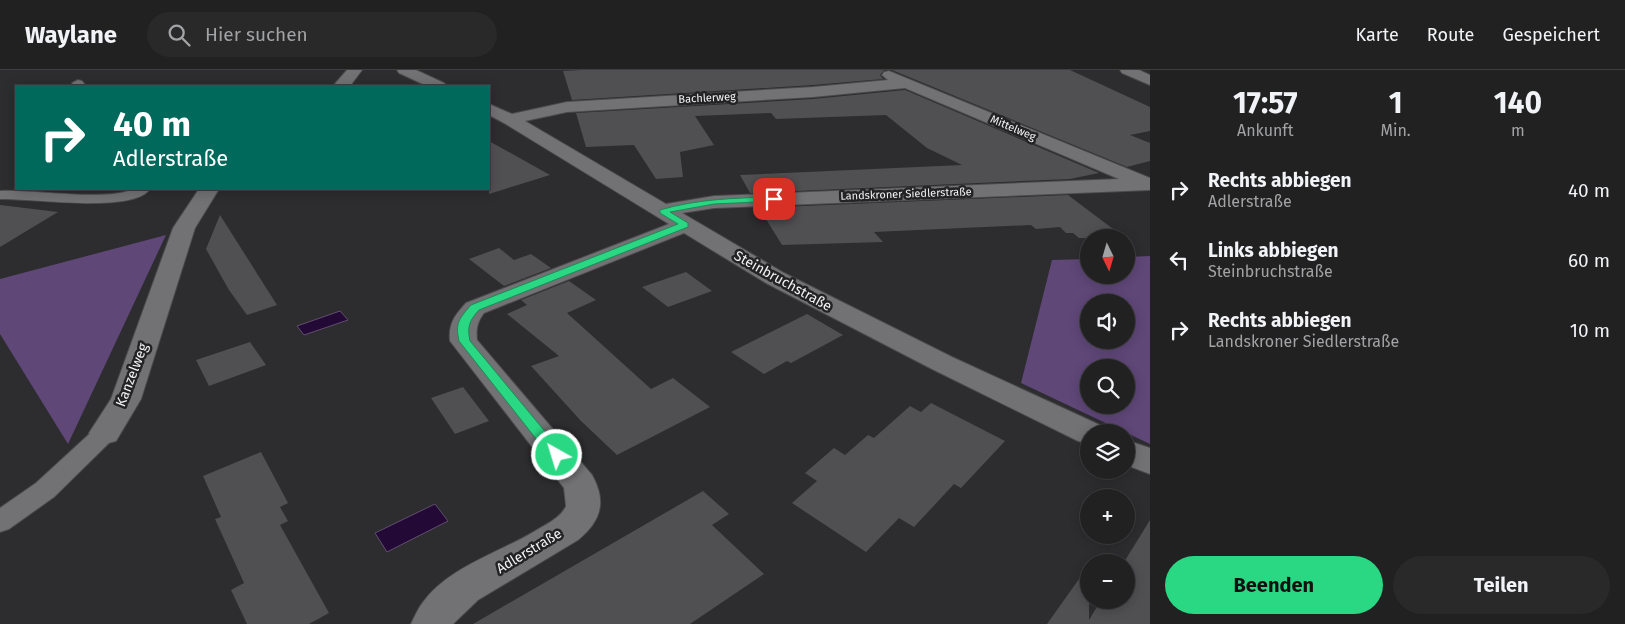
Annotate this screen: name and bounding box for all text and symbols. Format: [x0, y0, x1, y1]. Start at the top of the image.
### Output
search box [147, 12, 497, 57]
text: Waylane [25, 21, 117, 49]
icon: search [165, 21, 193, 49]
text: Hier suchen [205, 23, 308, 46]
text: Karte [1356, 24, 1399, 46]
text: Route [1427, 24, 1474, 46]
text: Gespeichert [1502, 24, 1600, 46]
text: 17:57 [1233, 85, 1298, 121]
text: 1 [1389, 85, 1403, 121]
text: 140 [1494, 85, 1542, 121]
street label: Bachlerweg [678, 90, 736, 106]
text: 40 m [113, 103, 191, 145]
icon: right [30, 105, 95, 170]
street label: Mittelweg [988, 113, 1038, 144]
text: Ankunft [1237, 121, 1293, 140]
text: Min. [1381, 121, 1411, 140]
text: m [1511, 121, 1525, 140]
text: Adlerstraße [113, 145, 228, 172]
text: Rechts abbiegen [1208, 169, 1351, 192]
icon: right [1165, 176, 1193, 204]
pin [753, 178, 795, 220]
text: 40 m [1568, 179, 1610, 202]
icon: arrive [760, 185, 788, 213]
street label: Landskroner Siedlerstraße [840, 185, 972, 203]
text: Adlerstraße [1208, 192, 1292, 211]
north arrow [1080, 229, 1135, 284]
map controls [1080, 229, 1135, 609]
text: Links abbiegen [1208, 239, 1339, 262]
icon: left [1165, 246, 1193, 274]
street label: Steinbruchstraße [731, 247, 835, 315]
text: 60 m [1568, 249, 1610, 272]
text: Steinbruchstraße [1208, 262, 1333, 281]
button: sound [1080, 294, 1135, 349]
text: Rechts abbiegen [1208, 309, 1351, 332]
icon: right [1165, 316, 1193, 344]
text: 10 m [1570, 319, 1610, 342]
text: Landskroner Siedlerstraße [1208, 332, 1399, 351]
street label: Kanzelweg [112, 340, 152, 409]
button: search [1080, 359, 1135, 414]
button: layers [1080, 424, 1135, 479]
position arrow [530, 428, 582, 480]
button: + [1080, 489, 1135, 544]
street label: Adlerstraße [493, 525, 565, 577]
button: − [1080, 554, 1135, 609]
button: Beenden [1165, 556, 1383, 614]
button: Teilen [1393, 556, 1610, 614]

